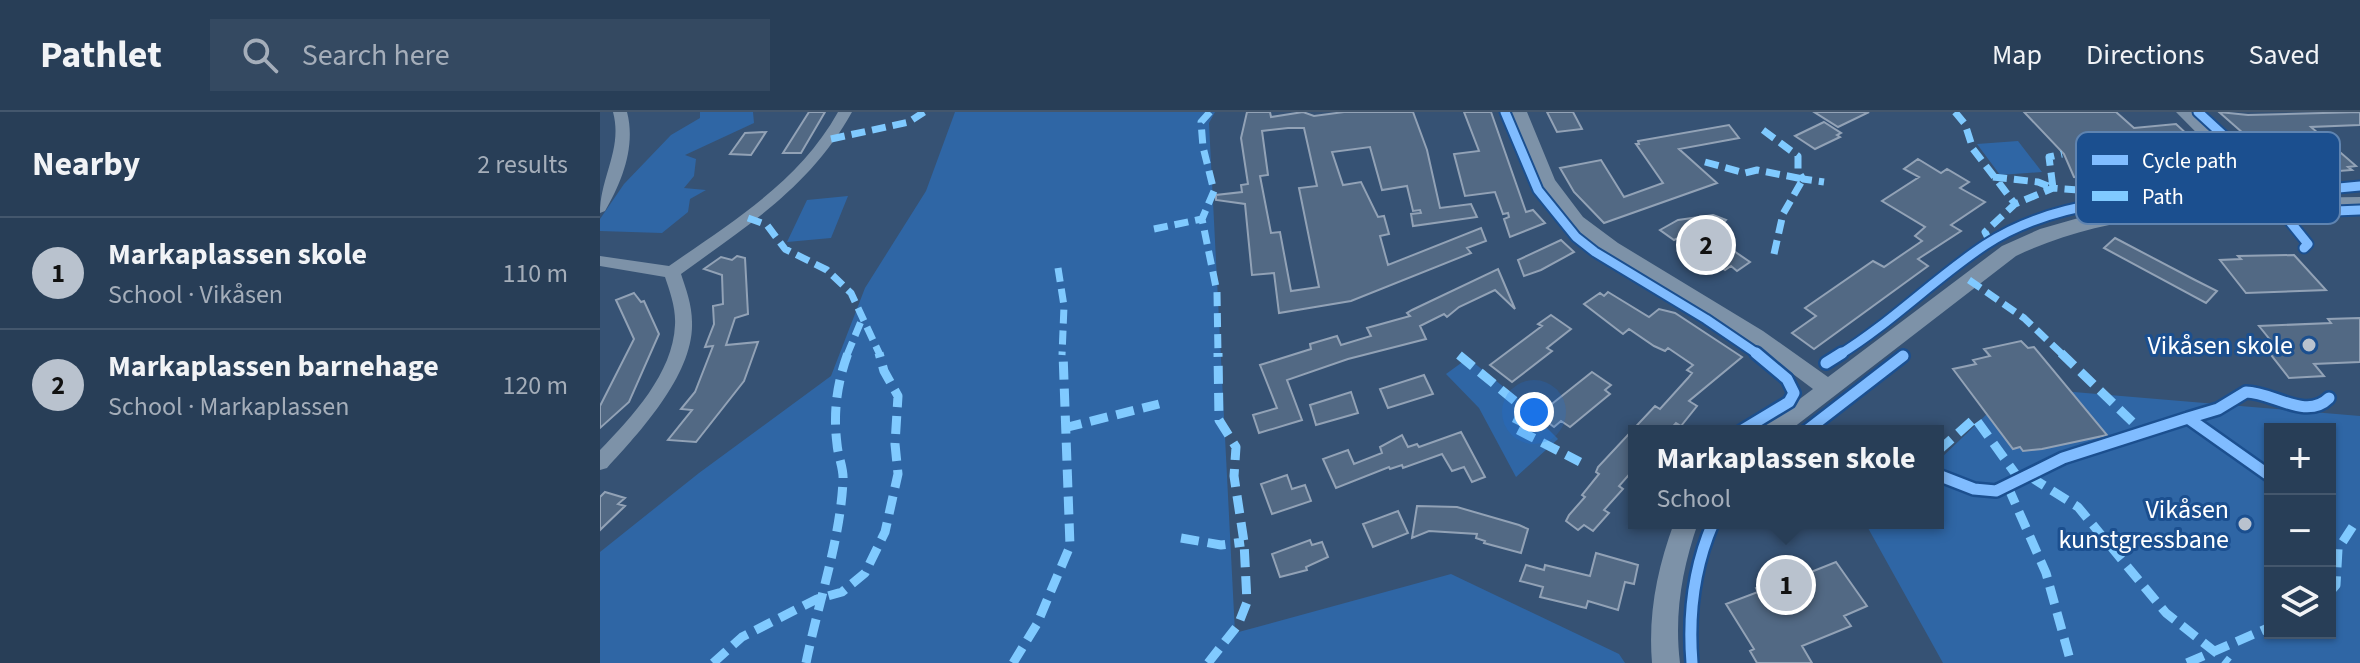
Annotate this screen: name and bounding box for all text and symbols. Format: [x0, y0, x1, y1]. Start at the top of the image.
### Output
search box [210, 19, 770, 91]
text: Pathlet [40, 28, 162, 82]
icon: search [238, 33, 282, 77]
text: Search here [302, 34, 450, 77]
text: Map [1992, 35, 2042, 75]
text: Directions [2086, 35, 2205, 75]
text: Saved [2249, 35, 2320, 75]
legend [2076, 132, 2340, 224]
text: Nearby [32, 140, 140, 189]
text: Cycle path [2142, 145, 2238, 177]
text: 2 results [477, 146, 568, 183]
text: Path [2142, 181, 2184, 213]
pin: 2 [1680, 215, 1732, 275]
text: Markaplassen skole [108, 233, 367, 276]
text: 1 [51, 255, 65, 292]
text: 110 m [502, 255, 568, 292]
text: School · Vikåsen [108, 276, 283, 313]
place label: Vikåsen skole [2147, 327, 2293, 364]
marker: Vikåsen skole [2300, 336, 2318, 354]
text: Markaplassen barnehage [108, 345, 439, 388]
text: 2 [51, 367, 65, 404]
text: 120 m [502, 367, 568, 404]
text: School · Markaplassen [108, 388, 349, 425]
your location [1514, 392, 1554, 432]
map controls [2264, 423, 2336, 639]
button: + [2264, 423, 2336, 495]
popup [1628, 425, 1944, 529]
text: Markaplassen skole [1656, 437, 1916, 480]
text: School [1656, 480, 1731, 517]
place label: Vikåsen kunstgressbane [2058, 491, 2229, 558]
button: − [2264, 495, 2336, 567]
marker: Vikåsen kunstgressbane [2236, 515, 2254, 533]
pin: 1 [1760, 555, 1812, 615]
button: layers [2264, 567, 2336, 639]

